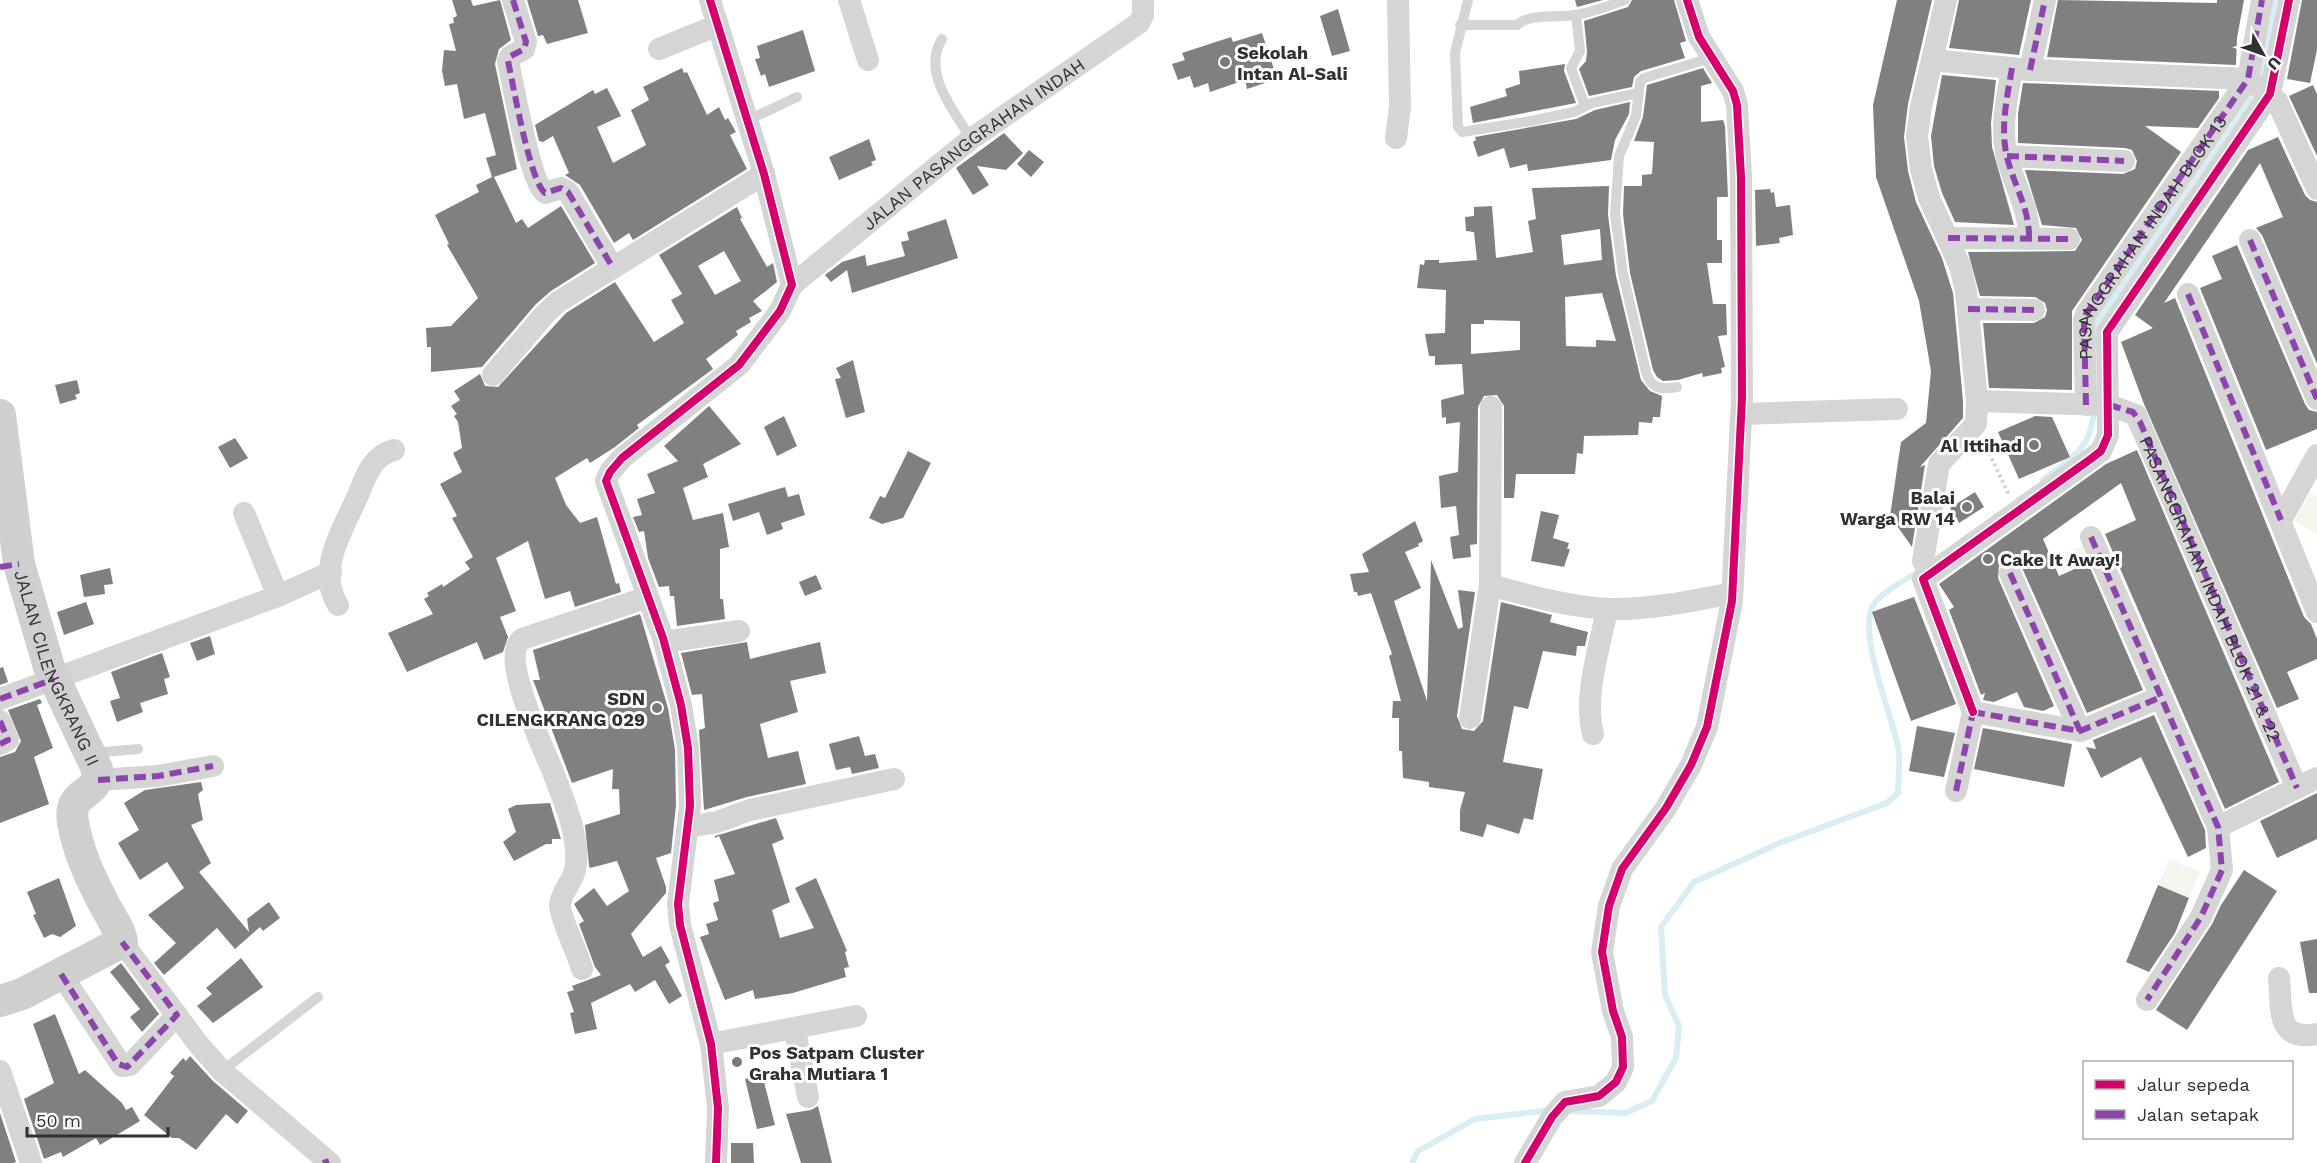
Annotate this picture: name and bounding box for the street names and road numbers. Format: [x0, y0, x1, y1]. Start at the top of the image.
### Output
street label: JALAN PASANGGRAHAN INDAH [858, 53, 1088, 234]
street label: PASANGGRAHAN INDAH BLOK 13 [2073, 111, 2231, 360]
street label: PASANGGRAHAN INDAH BLOK 21 & 22 [2136, 433, 2286, 745]
street label: JALAN CILENGKRANG II [11, 567, 104, 769]

